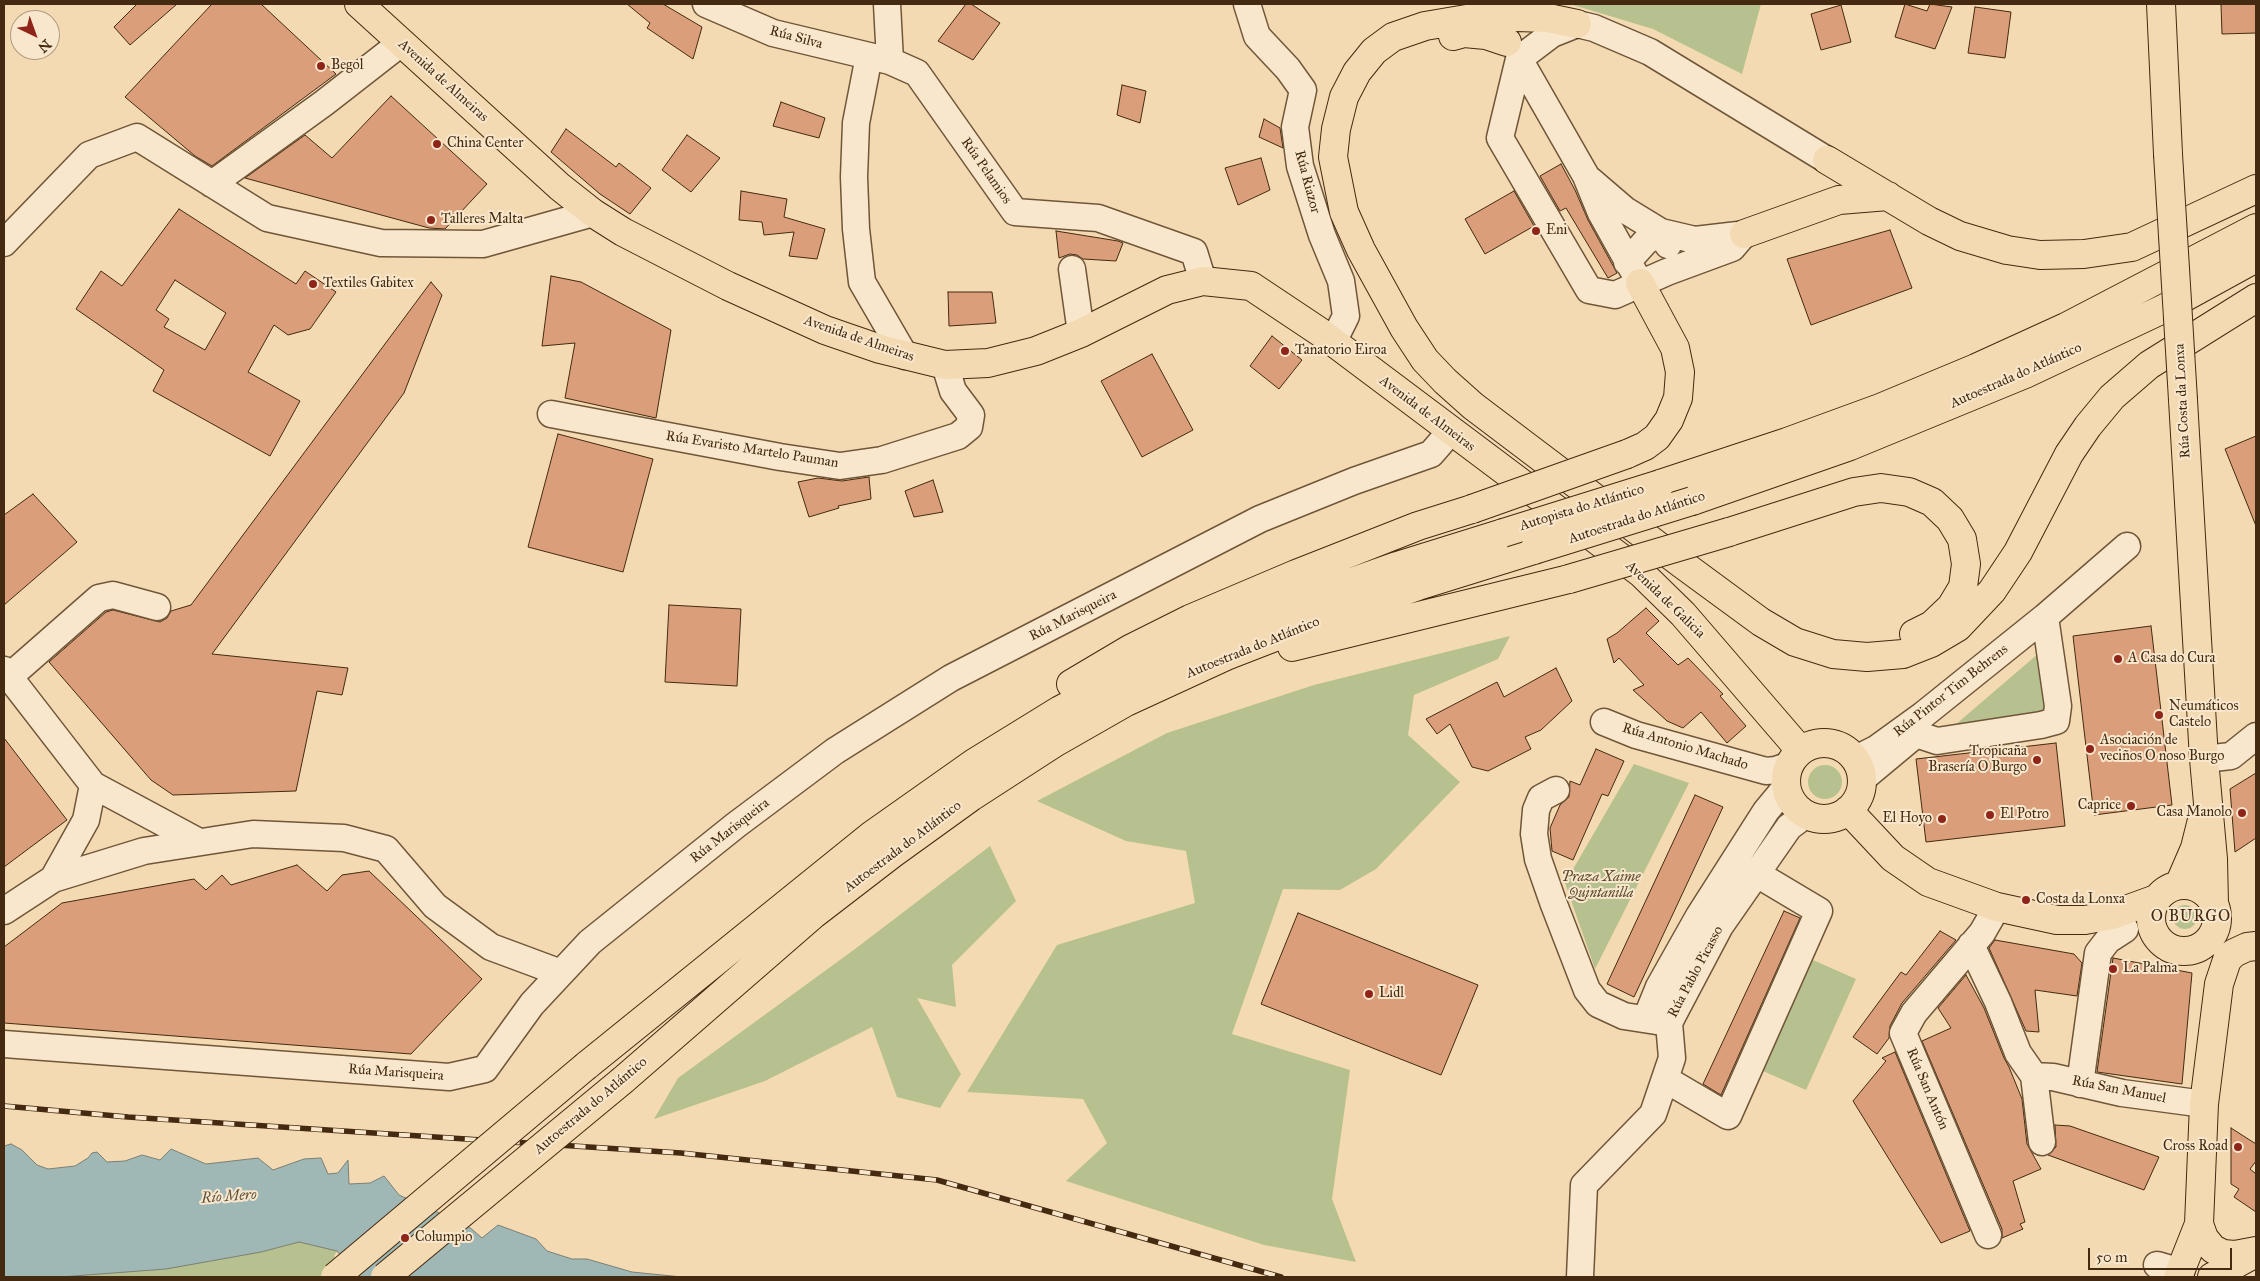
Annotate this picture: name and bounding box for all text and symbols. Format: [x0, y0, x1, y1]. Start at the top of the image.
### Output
north arrow [10, 10, 60, 60]
street label: Rúa Silva [768, 23, 824, 53]
text: N [35, 35, 55, 56]
street label: Avenida de Almeiras [395, 36, 491, 126]
place label: Begol [331, 58, 364, 74]
marker: Begol [315, 60, 327, 72]
street label: Rúa Pelamios [957, 135, 1015, 207]
place label: China Center [447, 136, 524, 152]
marker: China Center [431, 138, 443, 150]
street label: Rúa Riazor [1291, 149, 1323, 215]
place label: Talleres Malta [441, 212, 523, 228]
marker: Talleres Malta [425, 214, 437, 226]
place label: Eni [1546, 223, 1567, 239]
marker: Eni [1530, 225, 1542, 237]
place label: Textiles Gabitex [323, 276, 414, 292]
marker: Textiles Gabitex [307, 278, 319, 290]
street label: Avenida de Almeiras [802, 312, 916, 366]
street label: Autoestrada do Atlántico [1948, 339, 2084, 413]
place label: Tanatorio Eiroa [1295, 343, 1387, 359]
street label: Rúa Costa da Lonxa [2172, 343, 2194, 459]
marker: Tanatorio Eiroa [1279, 345, 1291, 357]
street label: Avenida de Almeiras [1376, 373, 1478, 455]
street label: Rúa Evaristo Martelo Pauman [665, 428, 839, 472]
street label: Autopista do Atlántico [1518, 481, 1646, 535]
street label: Autoestrada do Atlántico [1567, 488, 1707, 548]
street label: Avenida de Galicia [1622, 558, 1708, 642]
street label: Rúa Marisqueira [1027, 587, 1119, 645]
street label: Autoestrada do Atlántico [1184, 614, 1322, 682]
street label: Rúa Pintor Tim Behrens [1890, 641, 2012, 741]
place label: A Casa do Cura [2128, 651, 2215, 667]
marker: A Casa do Cura [2112, 653, 2124, 665]
place label: Neumáticos Castelo [2169, 699, 2239, 732]
marker: Neumáticos Castelo [2153, 709, 2165, 721]
street label: Rúa Antonio Machado [1620, 720, 1750, 774]
place label: Asociación de veciños O noso Burgo [2100, 733, 2224, 766]
marker: Asociación de veciños O noso Burgo [2084, 743, 2096, 755]
place label: Tropicaña Brasería O Burgo [1928, 744, 2027, 776]
marker: Tropicaña Brasería O Burgo [2031, 754, 2043, 766]
street label: Rúa Marisqueira [687, 795, 773, 867]
street label: Autoestrada do Atlántico [841, 797, 965, 897]
place label: Caprice [2078, 798, 2121, 814]
marker: Caprice [2125, 800, 2137, 812]
place label: Casa Manolo [2157, 805, 2232, 821]
place label: El Potro [2000, 807, 2049, 823]
marker: Casa Manolo [2236, 807, 2248, 819]
marker: El Potro [1984, 809, 1996, 821]
place label: El Hoyo [1883, 811, 1932, 827]
marker: El Hoyo [1936, 813, 1948, 825]
park label: Praza Xaime Quintanilla [1561, 870, 1641, 902]
place label: Costa da Lonxa [2036, 892, 2125, 908]
marker: Costa da Lonxa [2020, 894, 2032, 906]
district label: O BURGO [2150, 907, 2232, 927]
street label: Rúa Pablo Picasso [1665, 923, 1727, 1021]
place label: La Palma [2123, 961, 2177, 977]
marker: La Palma [2107, 963, 2119, 975]
place label: Lidl [1379, 986, 1404, 1002]
marker: Lidl [1363, 988, 1375, 1000]
street label: Rúa San Antón [1902, 1046, 1952, 1132]
street label: Autoestrada do Atlántico [531, 1054, 651, 1158]
street label: Rúa Marisqueira [348, 1061, 444, 1085]
street label: Rúa San Manuel [2070, 1073, 2168, 1107]
place label: Cross Road [2163, 1139, 2228, 1155]
marker: Cross Road [2232, 1141, 2244, 1153]
water label: Río Mero [201, 1186, 257, 1208]
place label: Columpio [415, 1230, 473, 1246]
marker: Columpio [399, 1232, 411, 1244]
scale bar [2090, 1238, 2234, 1270]
text: 50 m [2096, 1248, 2128, 1266]

